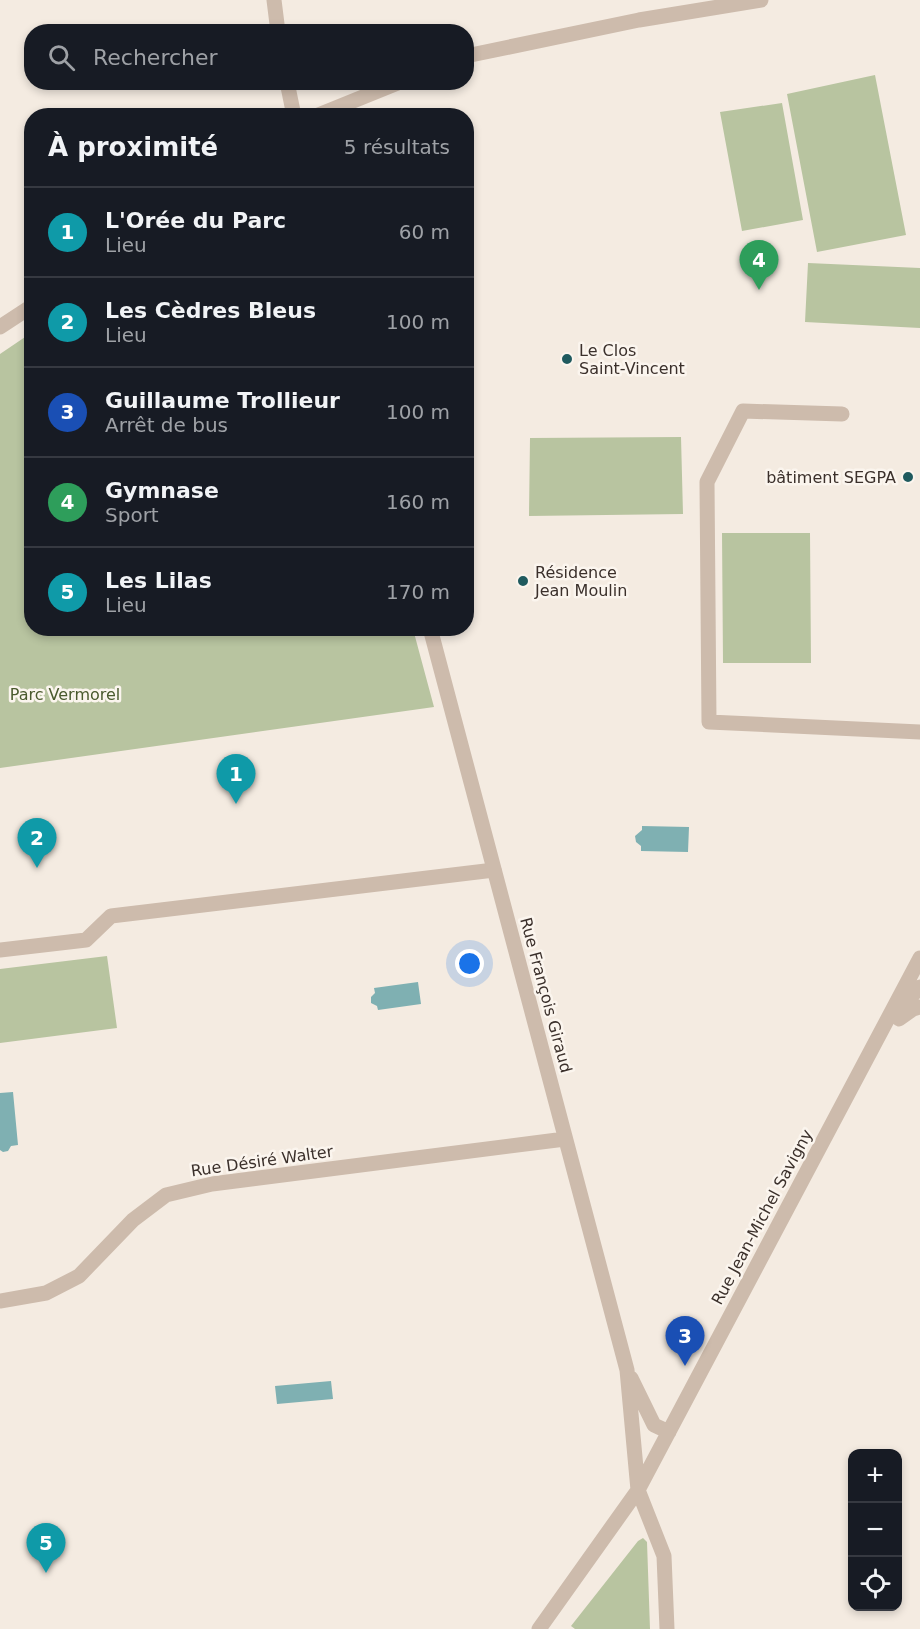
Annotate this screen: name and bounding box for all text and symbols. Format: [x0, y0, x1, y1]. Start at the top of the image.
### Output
search box [24, 24, 474, 90]
icon: search [45, 41, 78, 74]
text: Rechercher [93, 45, 218, 70]
text: À proximité [48, 132, 218, 162]
text: 5 résultats [344, 135, 450, 159]
text: L'Orée du Parc [105, 208, 286, 233]
text: 1 [61, 220, 74, 244]
text: 60 m [399, 220, 450, 244]
text: Lieu [105, 233, 147, 257]
pin: 4 [740, 240, 778, 290]
text: Les Cèdres Bleus [105, 298, 316, 323]
text: 2 [61, 310, 74, 334]
text: 100 m [386, 310, 450, 334]
text: Lieu [105, 323, 147, 347]
place label: Le Clos Saint-Vincent [579, 341, 685, 378]
marker: Le Clos Saint-Vincent [560, 352, 574, 366]
text: Guillaume Trollieur [105, 388, 340, 413]
text: 3 [61, 400, 74, 424]
text: 100 m [386, 400, 450, 424]
text: Arrêt de bus [105, 413, 228, 437]
place label: bâtiment SEGPA [766, 468, 896, 487]
marker: bâtiment SEGPA [901, 470, 915, 484]
text: Gymnase [105, 478, 219, 503]
text: 4 [61, 490, 74, 514]
text: 160 m [386, 490, 450, 514]
text: Sport [105, 503, 159, 527]
place label: Résidence Jean Moulin [534, 563, 627, 600]
text: Les Lilas [105, 568, 212, 593]
marker: Résidence Jean Moulin [516, 574, 530, 588]
text: 5 [61, 580, 74, 604]
text: 170 m [386, 580, 450, 604]
text: Lieu [105, 593, 147, 617]
park label: Parc Vermorel [10, 685, 120, 704]
pin: 1 [216, 754, 256, 804]
pin: 2 [18, 818, 57, 868]
street label: Rue François Giraud [516, 915, 576, 1075]
your location [455, 949, 484, 978]
street label: Rue Jean-Michel Savigny [708, 1126, 816, 1308]
street label: Rue Désiré Walter [190, 1142, 335, 1180]
pin: 3 [666, 1316, 704, 1366]
map controls [848, 1449, 902, 1611]
button: + [848, 1449, 902, 1503]
button: − [848, 1503, 902, 1557]
pin: 5 [26, 1524, 66, 1573]
button: locate [848, 1557, 902, 1611]

